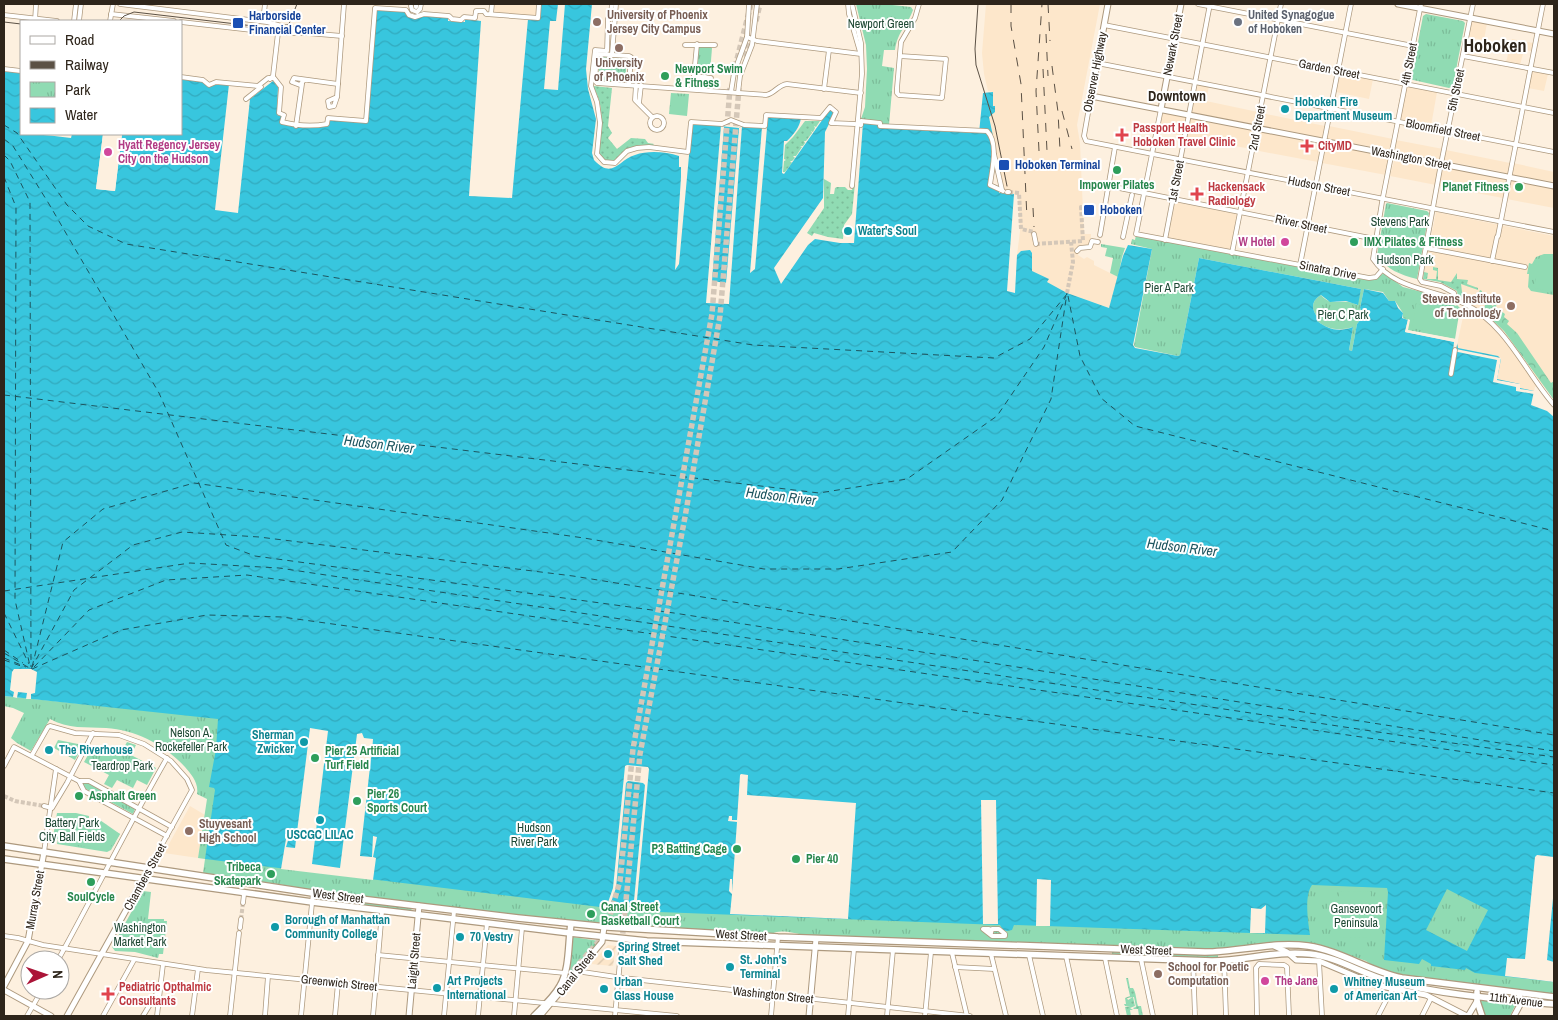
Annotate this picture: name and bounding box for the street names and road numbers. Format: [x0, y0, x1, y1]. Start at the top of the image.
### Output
street label: Newark Street [1159, 13, 1187, 77]
street label: Observer Highway [1079, 30, 1111, 114]
street label: 4th Street [1397, 41, 1421, 86]
street label: Garden Street [1297, 55, 1361, 83]
street label: 5th Street [1444, 67, 1468, 113]
street label: 2nd Street [1245, 104, 1269, 152]
street label: Bloomfield Street [1404, 115, 1482, 145]
street label: Washington Street [1370, 142, 1453, 174]
street label: 1st Street [1164, 159, 1188, 203]
street label: Hudson Street [1287, 172, 1352, 200]
street label: River Street [1274, 211, 1329, 237]
street label: Sinatra Drive [1298, 257, 1358, 283]
street label: Chambers Street [120, 840, 170, 913]
street label: Murray Street [22, 869, 48, 931]
street label: West Street [312, 885, 365, 907]
street label: West Street [715, 926, 767, 944]
street label: Laight Street [404, 932, 424, 990]
street label: West Street [1120, 941, 1172, 959]
street label: Canal Street [553, 947, 600, 999]
street label: Greenwich Street [300, 971, 378, 995]
street label: Washington Street [732, 983, 814, 1007]
street label: 11th Avenue [1488, 989, 1544, 1011]

